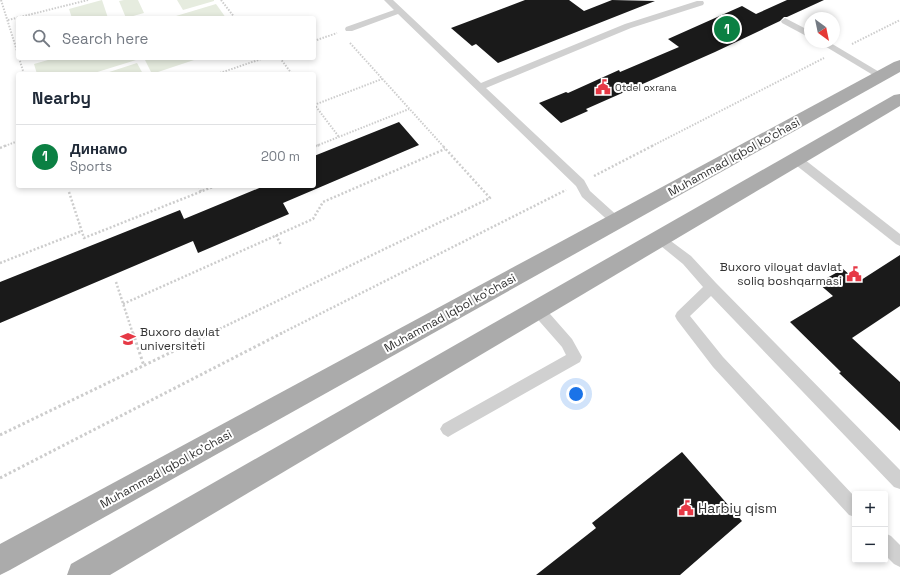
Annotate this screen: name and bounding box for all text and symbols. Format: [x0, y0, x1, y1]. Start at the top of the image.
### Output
north arrow [804, 12, 840, 48]
pin: 1 [714, 14, 740, 44]
search box [16, 16, 316, 60]
icon: search [30, 27, 52, 49]
text: Search here [62, 29, 148, 48]
public building icon: Otdel oxrana [594, 78, 612, 96]
place label: Otdel oxrana [615, 81, 677, 94]
text: Nearby [32, 87, 91, 109]
street label: Muhammad Iqbol ko'chasi [665, 114, 803, 200]
text: Динамо [70, 139, 127, 158]
text: 1 [42, 148, 48, 165]
text: 200 m [261, 148, 300, 165]
text: Sports [70, 158, 112, 175]
place label: Buxoro viloyat davlat soliq boshqarmasi [720, 259, 842, 289]
public building icon: Buxoro viloyat davlat soliq boshqarmasi [845, 265, 863, 283]
street label: Muhammad Iqbol ko'chasi [381, 270, 519, 356]
place label: Buxoro davlat universiteti [140, 324, 220, 354]
school or university icon: Buxoro davlat universiteti [119, 330, 137, 348]
your location [566, 384, 586, 404]
street label: Muhammad Iqbol ko'chasi [97, 426, 235, 512]
map controls [852, 491, 888, 563]
button: + [852, 491, 888, 527]
public building icon: Harbiy qism [677, 499, 695, 517]
place label: Harbiy qism [698, 499, 777, 517]
button: − [852, 527, 888, 563]

